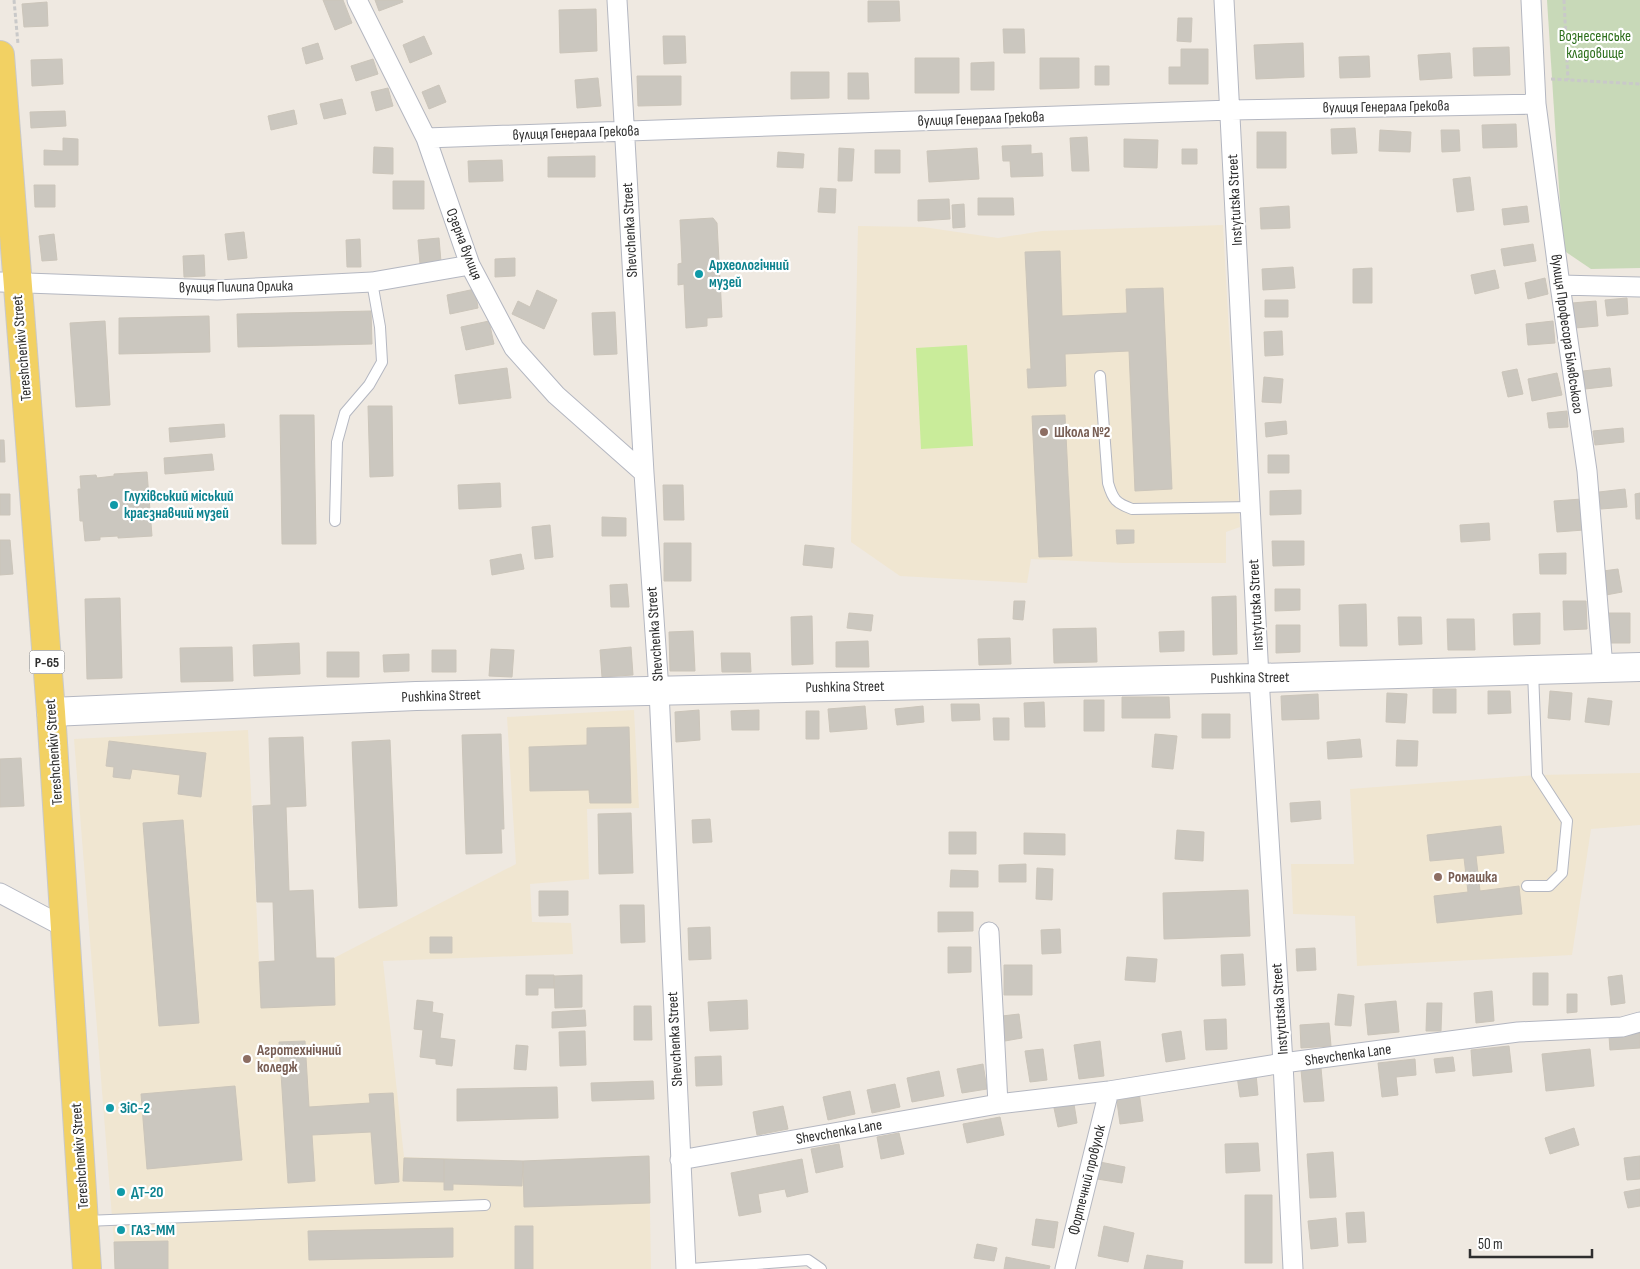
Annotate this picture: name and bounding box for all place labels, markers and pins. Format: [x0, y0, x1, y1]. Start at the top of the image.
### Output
place label: Археологічний музей [708, 256, 789, 292]
marker: Археологічний музей [693, 268, 705, 280]
place label: Школа №2 [1054, 423, 1110, 442]
marker: Школа №2 [1038, 426, 1050, 438]
place label: Глухівський міський краєзнавчий музей [124, 487, 234, 523]
marker: Глухівський міський краєзнавчий музей [108, 499, 120, 511]
place label: Ромашка [1448, 868, 1497, 887]
marker: Ромашка [1432, 871, 1444, 883]
place label: Агротехнічний коледж [256, 1041, 341, 1077]
marker: Агротехнічний коледж [241, 1053, 253, 1065]
place label: ЗіС-2 [120, 1099, 150, 1118]
marker: ЗіС-2 [104, 1102, 116, 1114]
place label: ДТ-20 [131, 1183, 164, 1202]
marker: ДТ-20 [115, 1186, 127, 1198]
place label: ГАЗ-ММ [131, 1221, 175, 1240]
marker: ГАЗ-ММ [115, 1224, 127, 1236]

